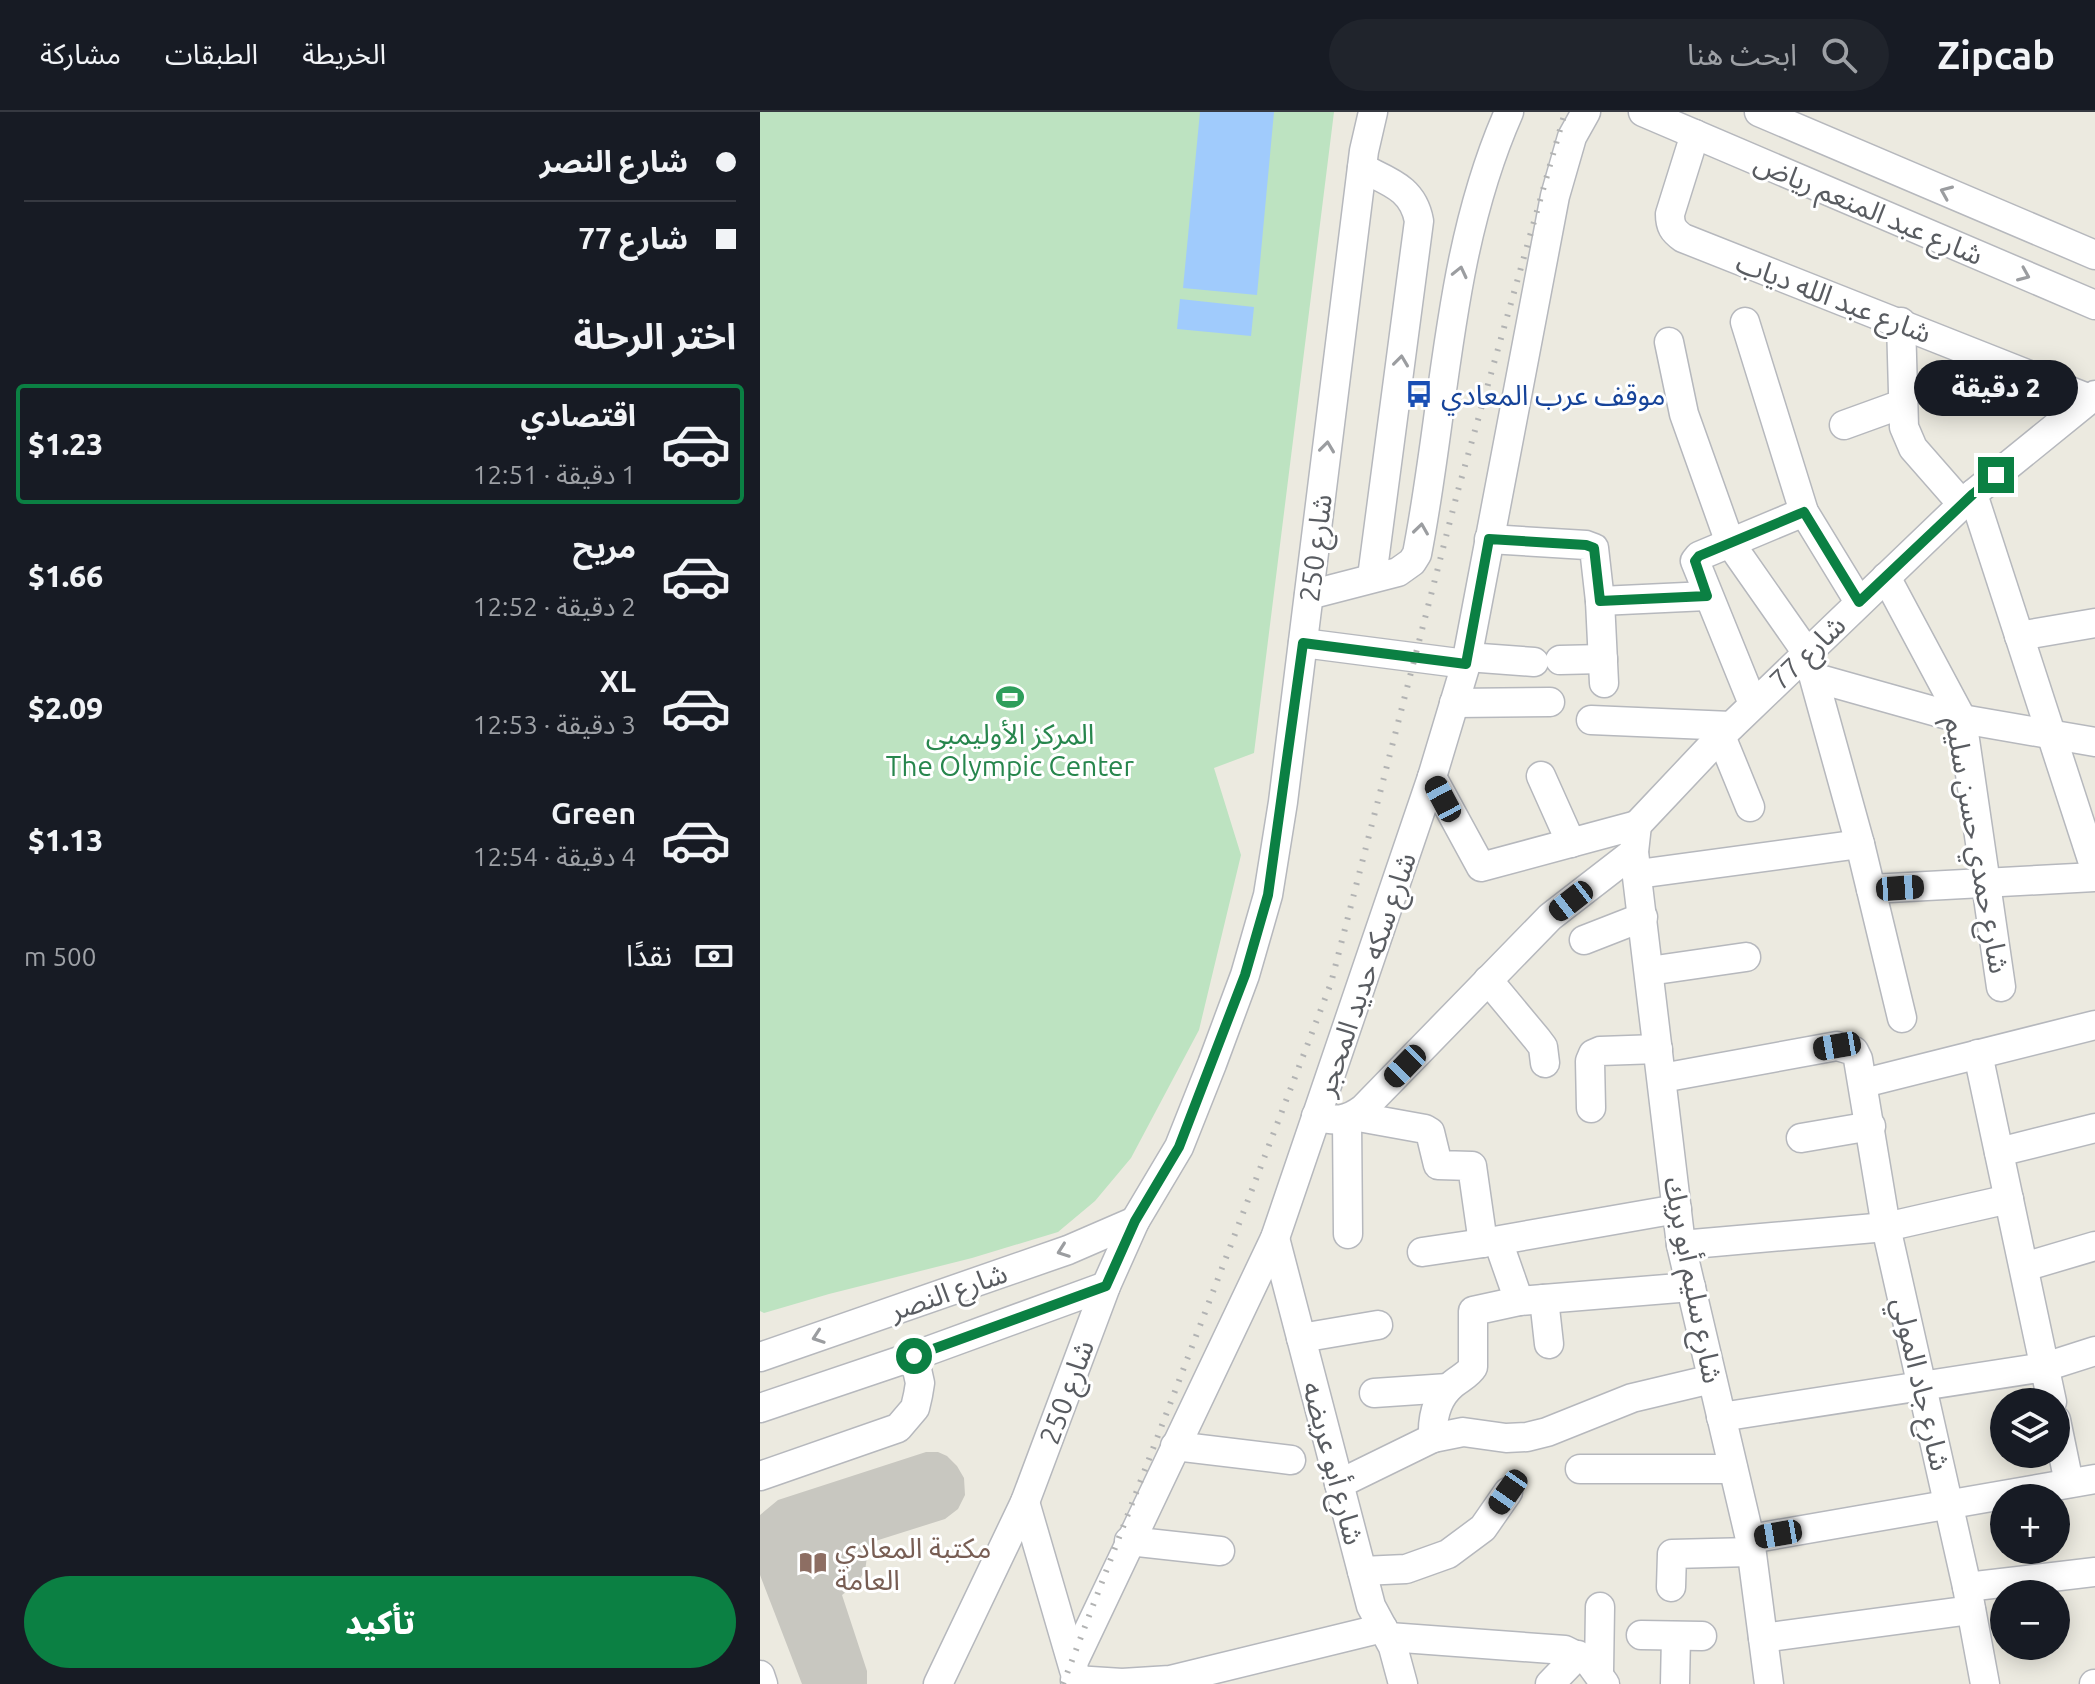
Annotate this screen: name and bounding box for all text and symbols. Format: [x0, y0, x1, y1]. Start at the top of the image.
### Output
search box [1329, 19, 1889, 91]
icon: search [1817, 33, 1861, 77]
text: Zipcab [1937, 34, 2055, 76]
text: ابحث هنا [1687, 37, 1797, 71]
text: مشاركة [40, 38, 121, 69]
text: الطبقات [165, 38, 258, 69]
text: الخريطة [302, 38, 386, 69]
text: شارع النصر [540, 144, 688, 178]
street label: شارع عبد المنعم رياض [1747, 146, 1988, 277]
one-way arrow [1940, 185, 1954, 201]
text: شارع 77 [578, 221, 688, 255]
street label: شارع عبد الله دياب [1730, 246, 1936, 354]
one-way arrow [2016, 265, 2030, 281]
one-way arrow [1451, 266, 1468, 279]
text: اختر الرحلة [574, 315, 736, 356]
one-way arrow [1392, 354, 1409, 367]
callout: 2 دقيقة [1914, 359, 2078, 415]
text: 2 دقيقة [1952, 373, 2040, 402]
bus stop icon: موقف عرب المعادي [1404, 379, 1434, 409]
place label: موقف عرب المعادي [1441, 379, 1665, 416]
text: اقتصادي [521, 398, 636, 432]
icon: car [660, 408, 732, 480]
text: $1.23 [28, 427, 103, 461]
one-way arrow [1318, 440, 1335, 453]
route end [1978, 457, 2014, 493]
text: 1 دقيقة · 12:51 [473, 460, 636, 489]
street label: شارع 250 [1293, 492, 1343, 604]
one-way arrow [1412, 522, 1429, 536]
text: مريح [573, 530, 636, 564]
icon: car [660, 540, 732, 612]
text: $1.66 [28, 559, 103, 593]
text: 2 دقيقة · 12:52 [473, 592, 636, 621]
street label: شارع 77 [1763, 609, 1855, 700]
text: XL [600, 664, 636, 698]
icon: car [660, 672, 732, 744]
sports icon: المركز الأوليمبى The Olympic Center [995, 682, 1025, 712]
text: $2.09 [28, 691, 103, 725]
text: 3 دقيقة · 12:53 [473, 710, 636, 739]
street label: شارع حمدي حسن سليم [1933, 714, 2016, 977]
place label: المركز الأوليمبى The Olympic Center [886, 718, 1135, 781]
car [1421, 772, 1465, 826]
text: Green [551, 796, 636, 830]
icon: car [660, 804, 732, 876]
text: $1.13 [28, 823, 103, 857]
text: 4 دقيقة · 12:54 [473, 842, 636, 871]
street label: شارع سكه حديد المحجر [1308, 848, 1427, 1103]
car [1875, 874, 1925, 902]
car [1545, 877, 1597, 925]
icon: cash [692, 934, 736, 978]
text: نقدًا [626, 938, 672, 972]
text: 500 m [24, 942, 96, 971]
car [1811, 1030, 1863, 1062]
car [1380, 1040, 1430, 1092]
street label: شارع سليم أبو بريك [1652, 1174, 1731, 1387]
one-way arrow [1057, 1241, 1071, 1258]
street label: شارع النصر [884, 1256, 1013, 1332]
street label: شارع جاد المولي [1881, 1294, 1957, 1475]
one-way arrow [811, 1327, 825, 1343]
street label: شارع 250 [1033, 1336, 1105, 1450]
route start [896, 1338, 932, 1374]
street label: شارع أبو عريضه [1292, 1378, 1372, 1550]
map controls [1990, 1388, 2070, 1660]
button: layers [1990, 1388, 2070, 1468]
car [1484, 1465, 1532, 1519]
button: + [1990, 1484, 2070, 1564]
car [1752, 1518, 1804, 1550]
place label: مكتبة المعادي العامة [835, 1532, 992, 1595]
library icon: مكتبة المعادي العامة [798, 1548, 828, 1578]
button: تأكيد [24, 1576, 736, 1668]
button: − [1990, 1580, 2070, 1660]

